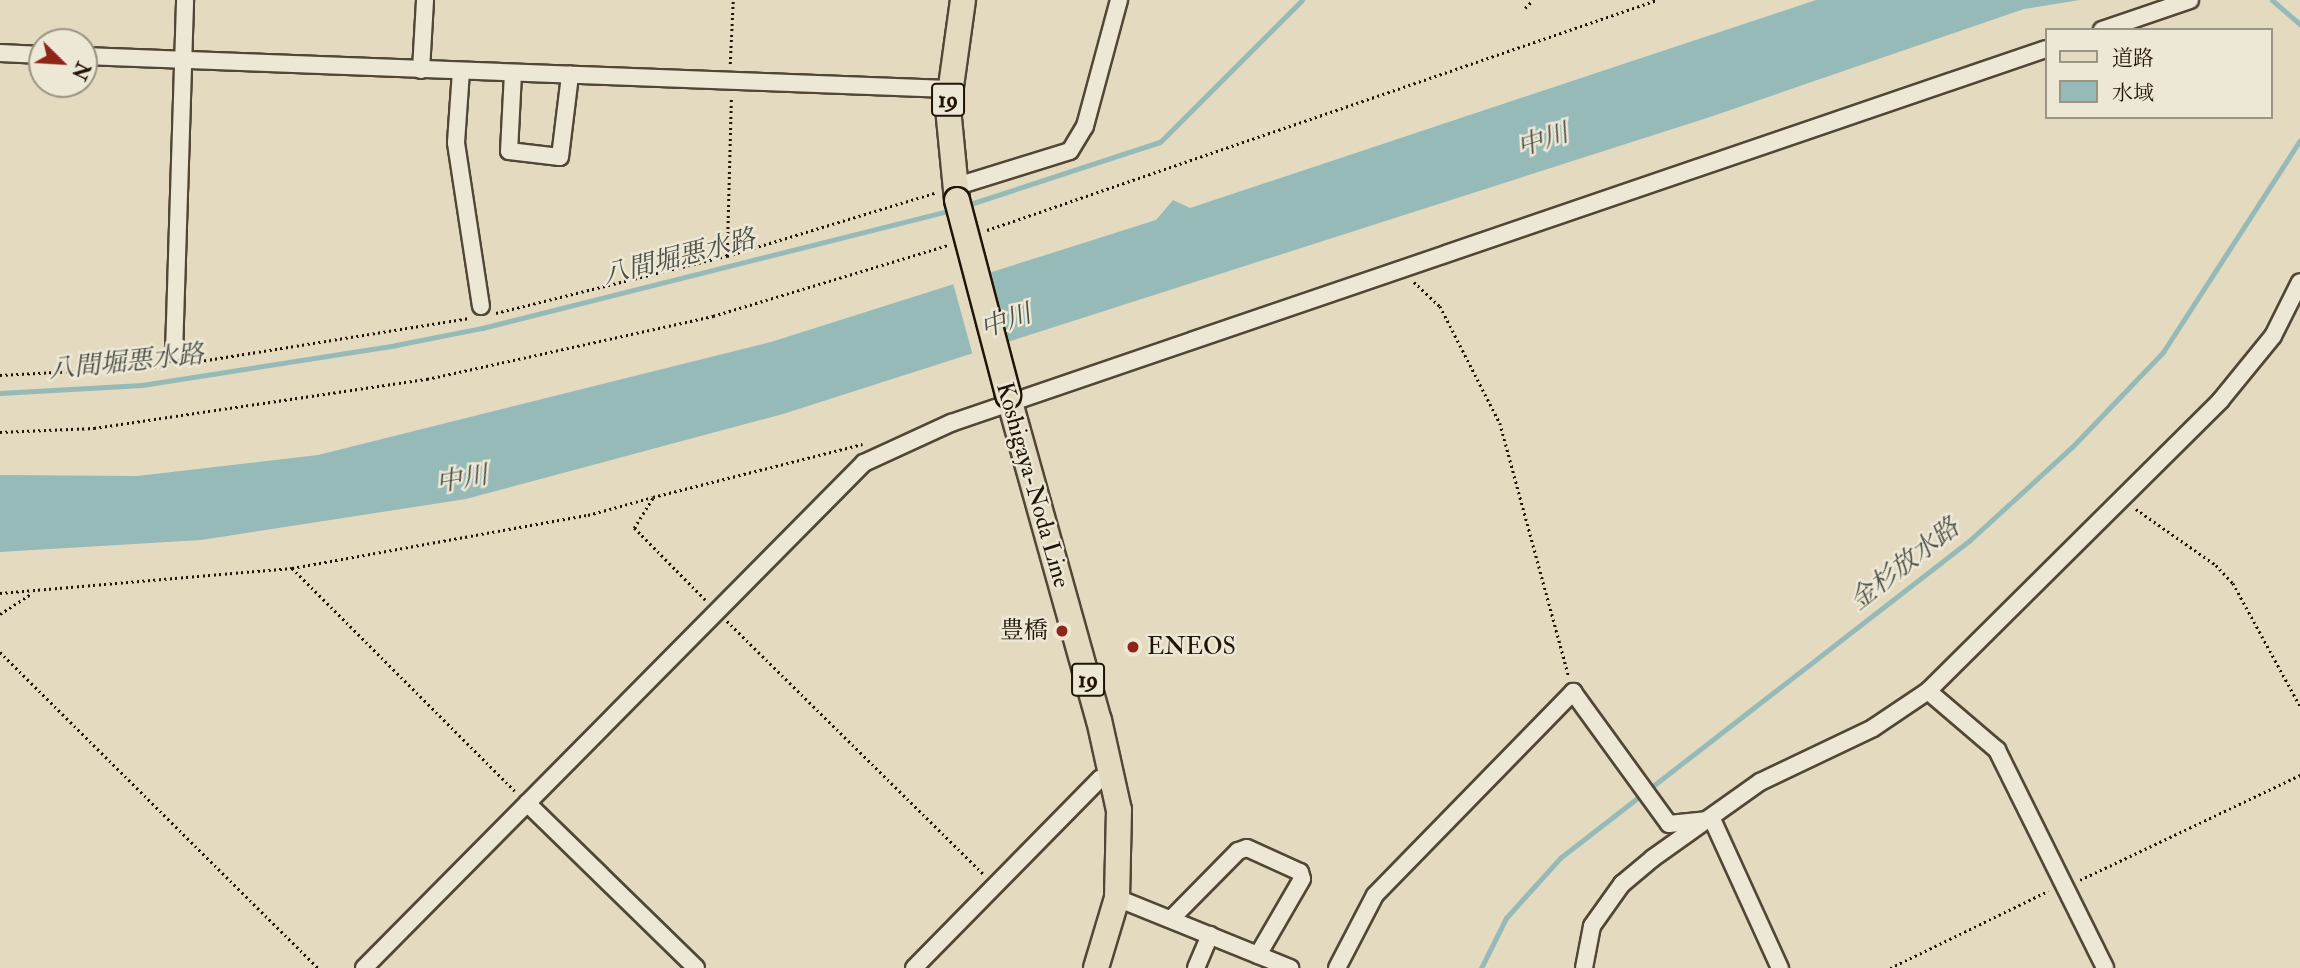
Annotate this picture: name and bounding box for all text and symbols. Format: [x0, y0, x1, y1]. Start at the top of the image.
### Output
north arrow [28, 28, 98, 98]
legend [2044, 28, 2272, 119]
text: 道路 [2112, 45, 2154, 72]
text: N [66, 58, 95, 83]
road number: 19 [930, 80, 965, 120]
text: 水域 [2112, 80, 2154, 107]
water label: 中川 [1513, 118, 1573, 164]
water label: 八間堀悪水路 [600, 224, 758, 292]
water label: 中川 [976, 299, 1036, 345]
water label: 八間堀悪水路 [47, 339, 205, 387]
street label: Koshigaya-Noda Line [990, 379, 1076, 591]
water label: 中川 [434, 460, 490, 500]
water label: 金杉放水路 [1844, 513, 1966, 617]
place label: 豊橋 [1000, 617, 1048, 645]
marker: 豊橋 [1054, 623, 1070, 639]
place label: ENEOS [1147, 633, 1236, 661]
marker: ENEOS [1125, 639, 1141, 655]
road number: 19 [1070, 660, 1106, 700]

